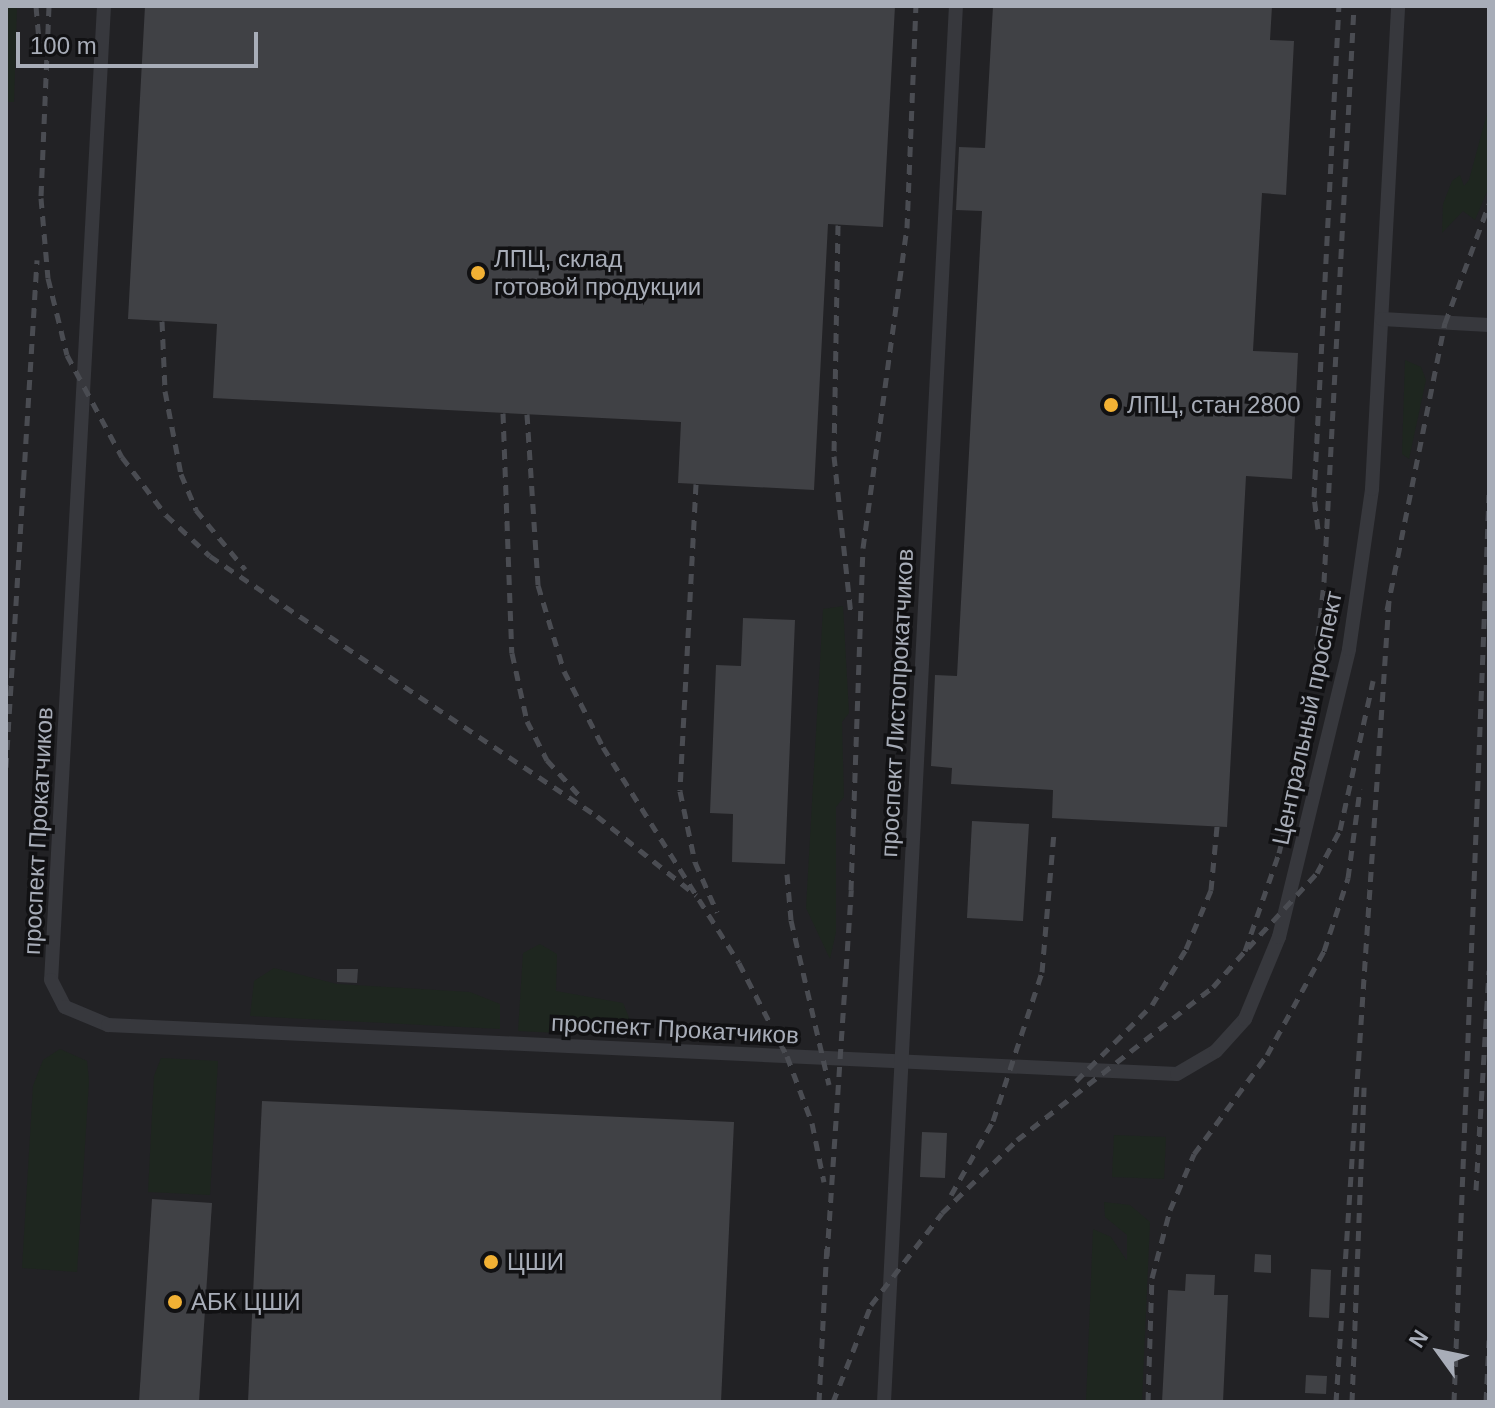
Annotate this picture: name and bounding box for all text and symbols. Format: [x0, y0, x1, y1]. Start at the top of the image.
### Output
scale bar [20, 16, 262, 66]
text: 100 m [30, 32, 97, 59]
place label: ЛПЦ, склад готовой продукции [494, 245, 701, 301]
marker: ЛПЦ, склад готовой продукции [469, 264, 487, 282]
place label: ЛПЦ, стан 2800 [1127, 391, 1300, 419]
marker: ЛПЦ, стан 2800 [1102, 396, 1120, 414]
street label: проспект Листопрокатчиков [875, 548, 919, 858]
street label: Центральный проспект [1266, 588, 1348, 848]
street label: проспект Прокатчиков [17, 706, 59, 956]
street label: проспект Прокатчиков [550, 1008, 800, 1050]
place label: ЦШИ [507, 1248, 564, 1276]
marker: ЦШИ [482, 1253, 500, 1271]
place label: АБК ЦШИ [191, 1288, 300, 1316]
marker: АБК ЦШИ [166, 1293, 184, 1311]
north arrow [1399, 1312, 1479, 1392]
text: N [1404, 1325, 1433, 1352]

